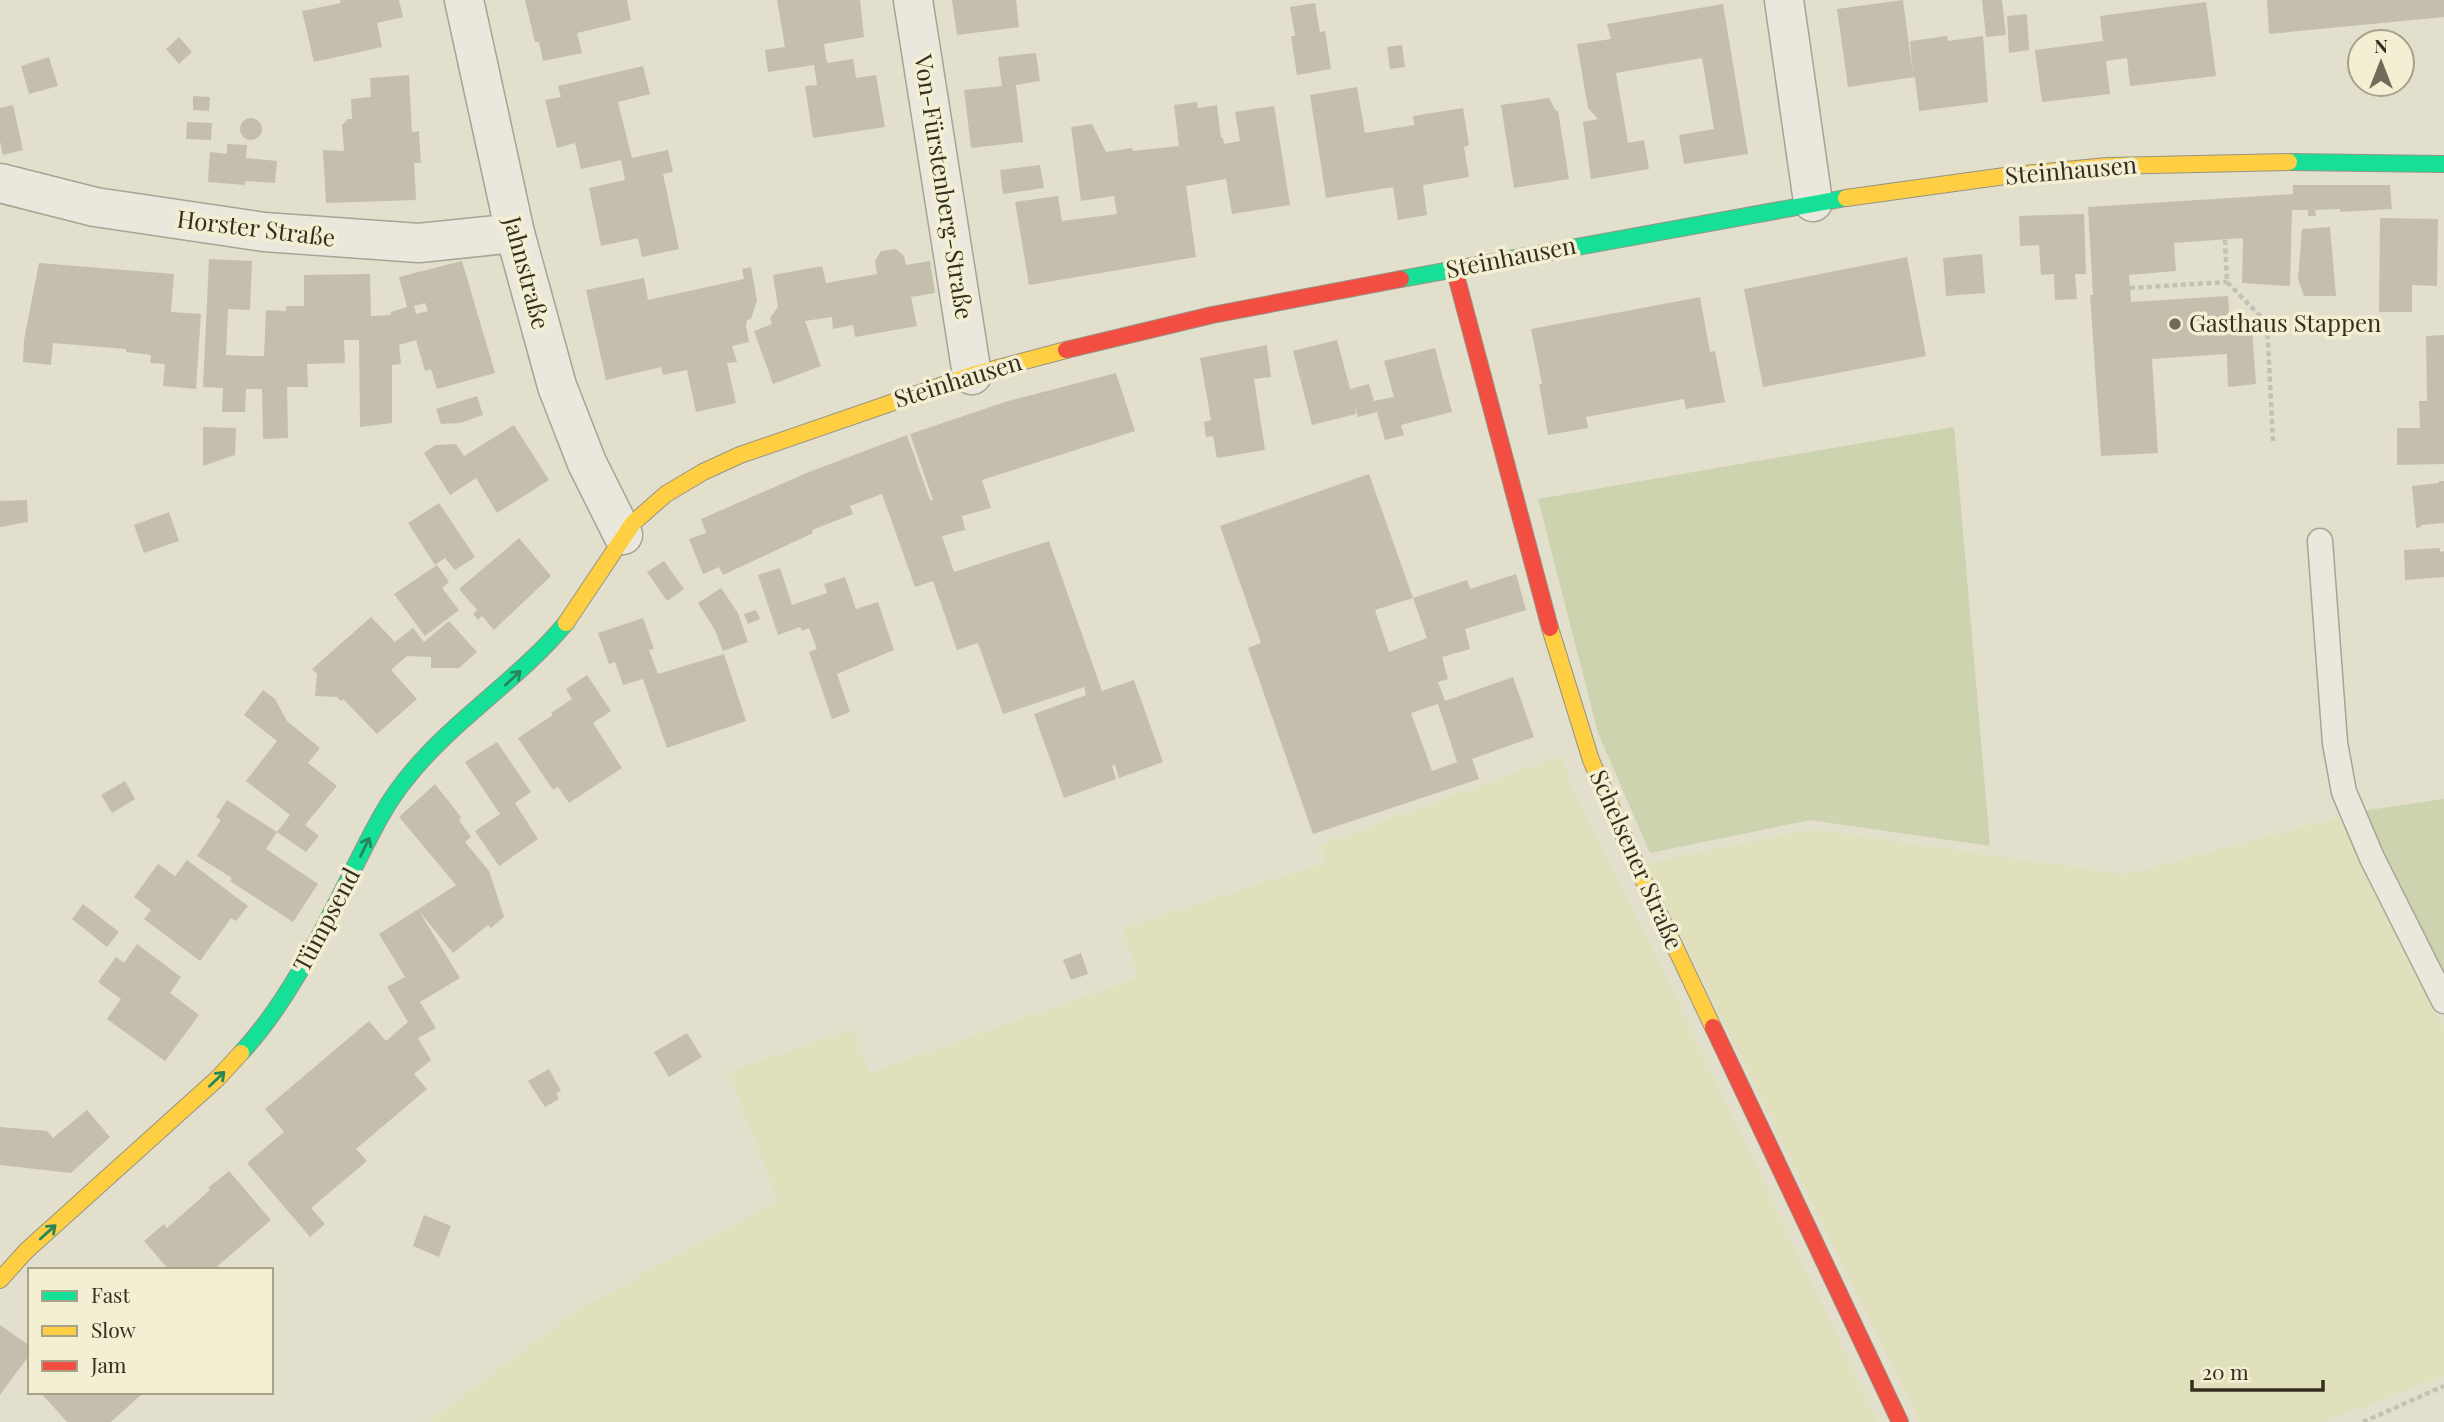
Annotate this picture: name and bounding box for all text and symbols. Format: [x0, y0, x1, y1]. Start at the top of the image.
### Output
north arrow [2346, 28, 2416, 98]
text: N [2374, 32, 2388, 58]
street label: Von-Fürstenberg-Straße [908, 51, 982, 321]
street label: Steinhausen [2004, 147, 2138, 191]
street label: Horster Straße [175, 201, 337, 253]
street label: Jahnstraße [497, 211, 558, 333]
street label: Steinhausen [1443, 228, 1579, 284]
place label: Gasthaus Stappen [2189, 306, 2381, 338]
marker: Gasthaus Stappen [2167, 316, 2183, 332]
street label: Steinhausen [890, 344, 1025, 414]
one-way arrow [504, 670, 522, 686]
street label: Schelsener Straße [1584, 764, 1692, 954]
one-way arrow [358, 838, 372, 858]
street label: Tümpsend [284, 861, 366, 977]
one-way arrow [208, 1070, 225, 1087]
one-way arrow [39, 1224, 57, 1240]
legend [28, 1268, 273, 1394]
text: Fast [91, 1280, 130, 1308]
text: Slow [91, 1315, 136, 1343]
scale bar [2192, 1348, 2323, 1392]
text: Jam [90, 1350, 127, 1378]
text: 20 m [2202, 1357, 2249, 1385]

